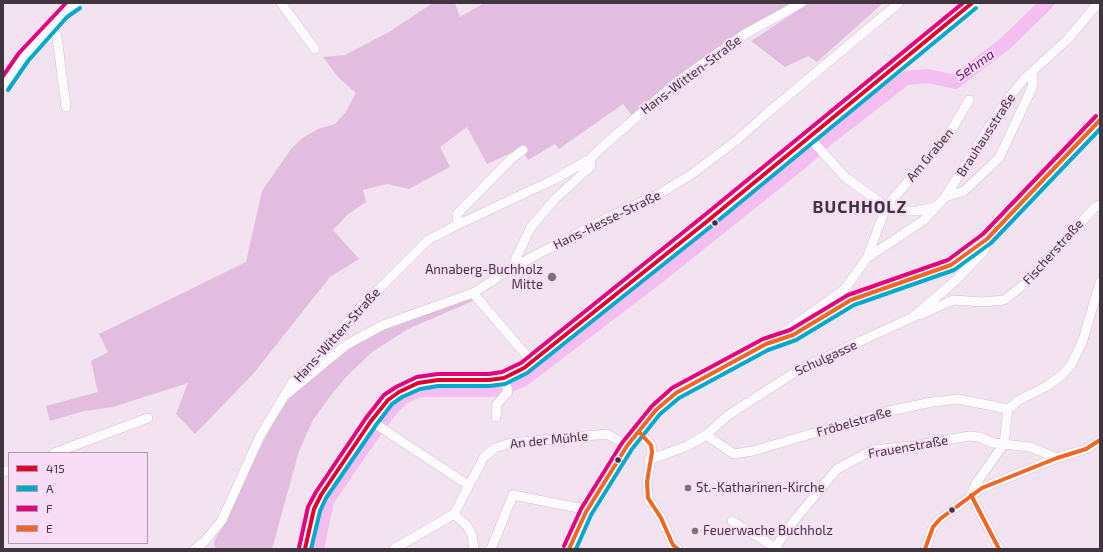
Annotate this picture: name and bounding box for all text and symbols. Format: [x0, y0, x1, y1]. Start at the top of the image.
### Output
street label: Hans-Witten-Straße [638, 32, 744, 118]
water label: Sehma [952, 46, 998, 84]
street label: Brauhausstraße [953, 90, 1019, 180]
street label: Am Graben [903, 125, 957, 185]
street label: Hans-Hesse-Straße [551, 187, 663, 253]
district label: BUCHHOLZ [813, 197, 907, 217]
street label: Fischerstraße [1020, 216, 1086, 288]
unlabelled marker [710, 218, 720, 228]
place label: Annaberg-Buchholz Mitte [425, 262, 543, 293]
marker: Annaberg-Buchholz Mitte [546, 271, 558, 283]
street label: Hans-Witten-Straße [291, 285, 383, 385]
street label: Schulgasse [792, 337, 860, 379]
street label: Fröbelstraße [815, 404, 893, 440]
street label: An der Mühle [509, 428, 589, 452]
street label: Frauenstraße [867, 432, 949, 462]
legend [8, 452, 148, 544]
unlabelled marker [613, 455, 623, 465]
text: 415 [46, 461, 65, 475]
place label: St.-Katharinen-Kirche [696, 480, 825, 496]
text: A [46, 481, 53, 495]
marker: St.-Katharinen-Kirche [683, 483, 693, 493]
text: F [46, 501, 52, 515]
unlabelled marker [947, 505, 957, 515]
text: E [46, 521, 53, 535]
place label: Feuerwache Buchholz [703, 523, 833, 539]
marker: Feuerwache Buchholz [690, 526, 700, 536]

